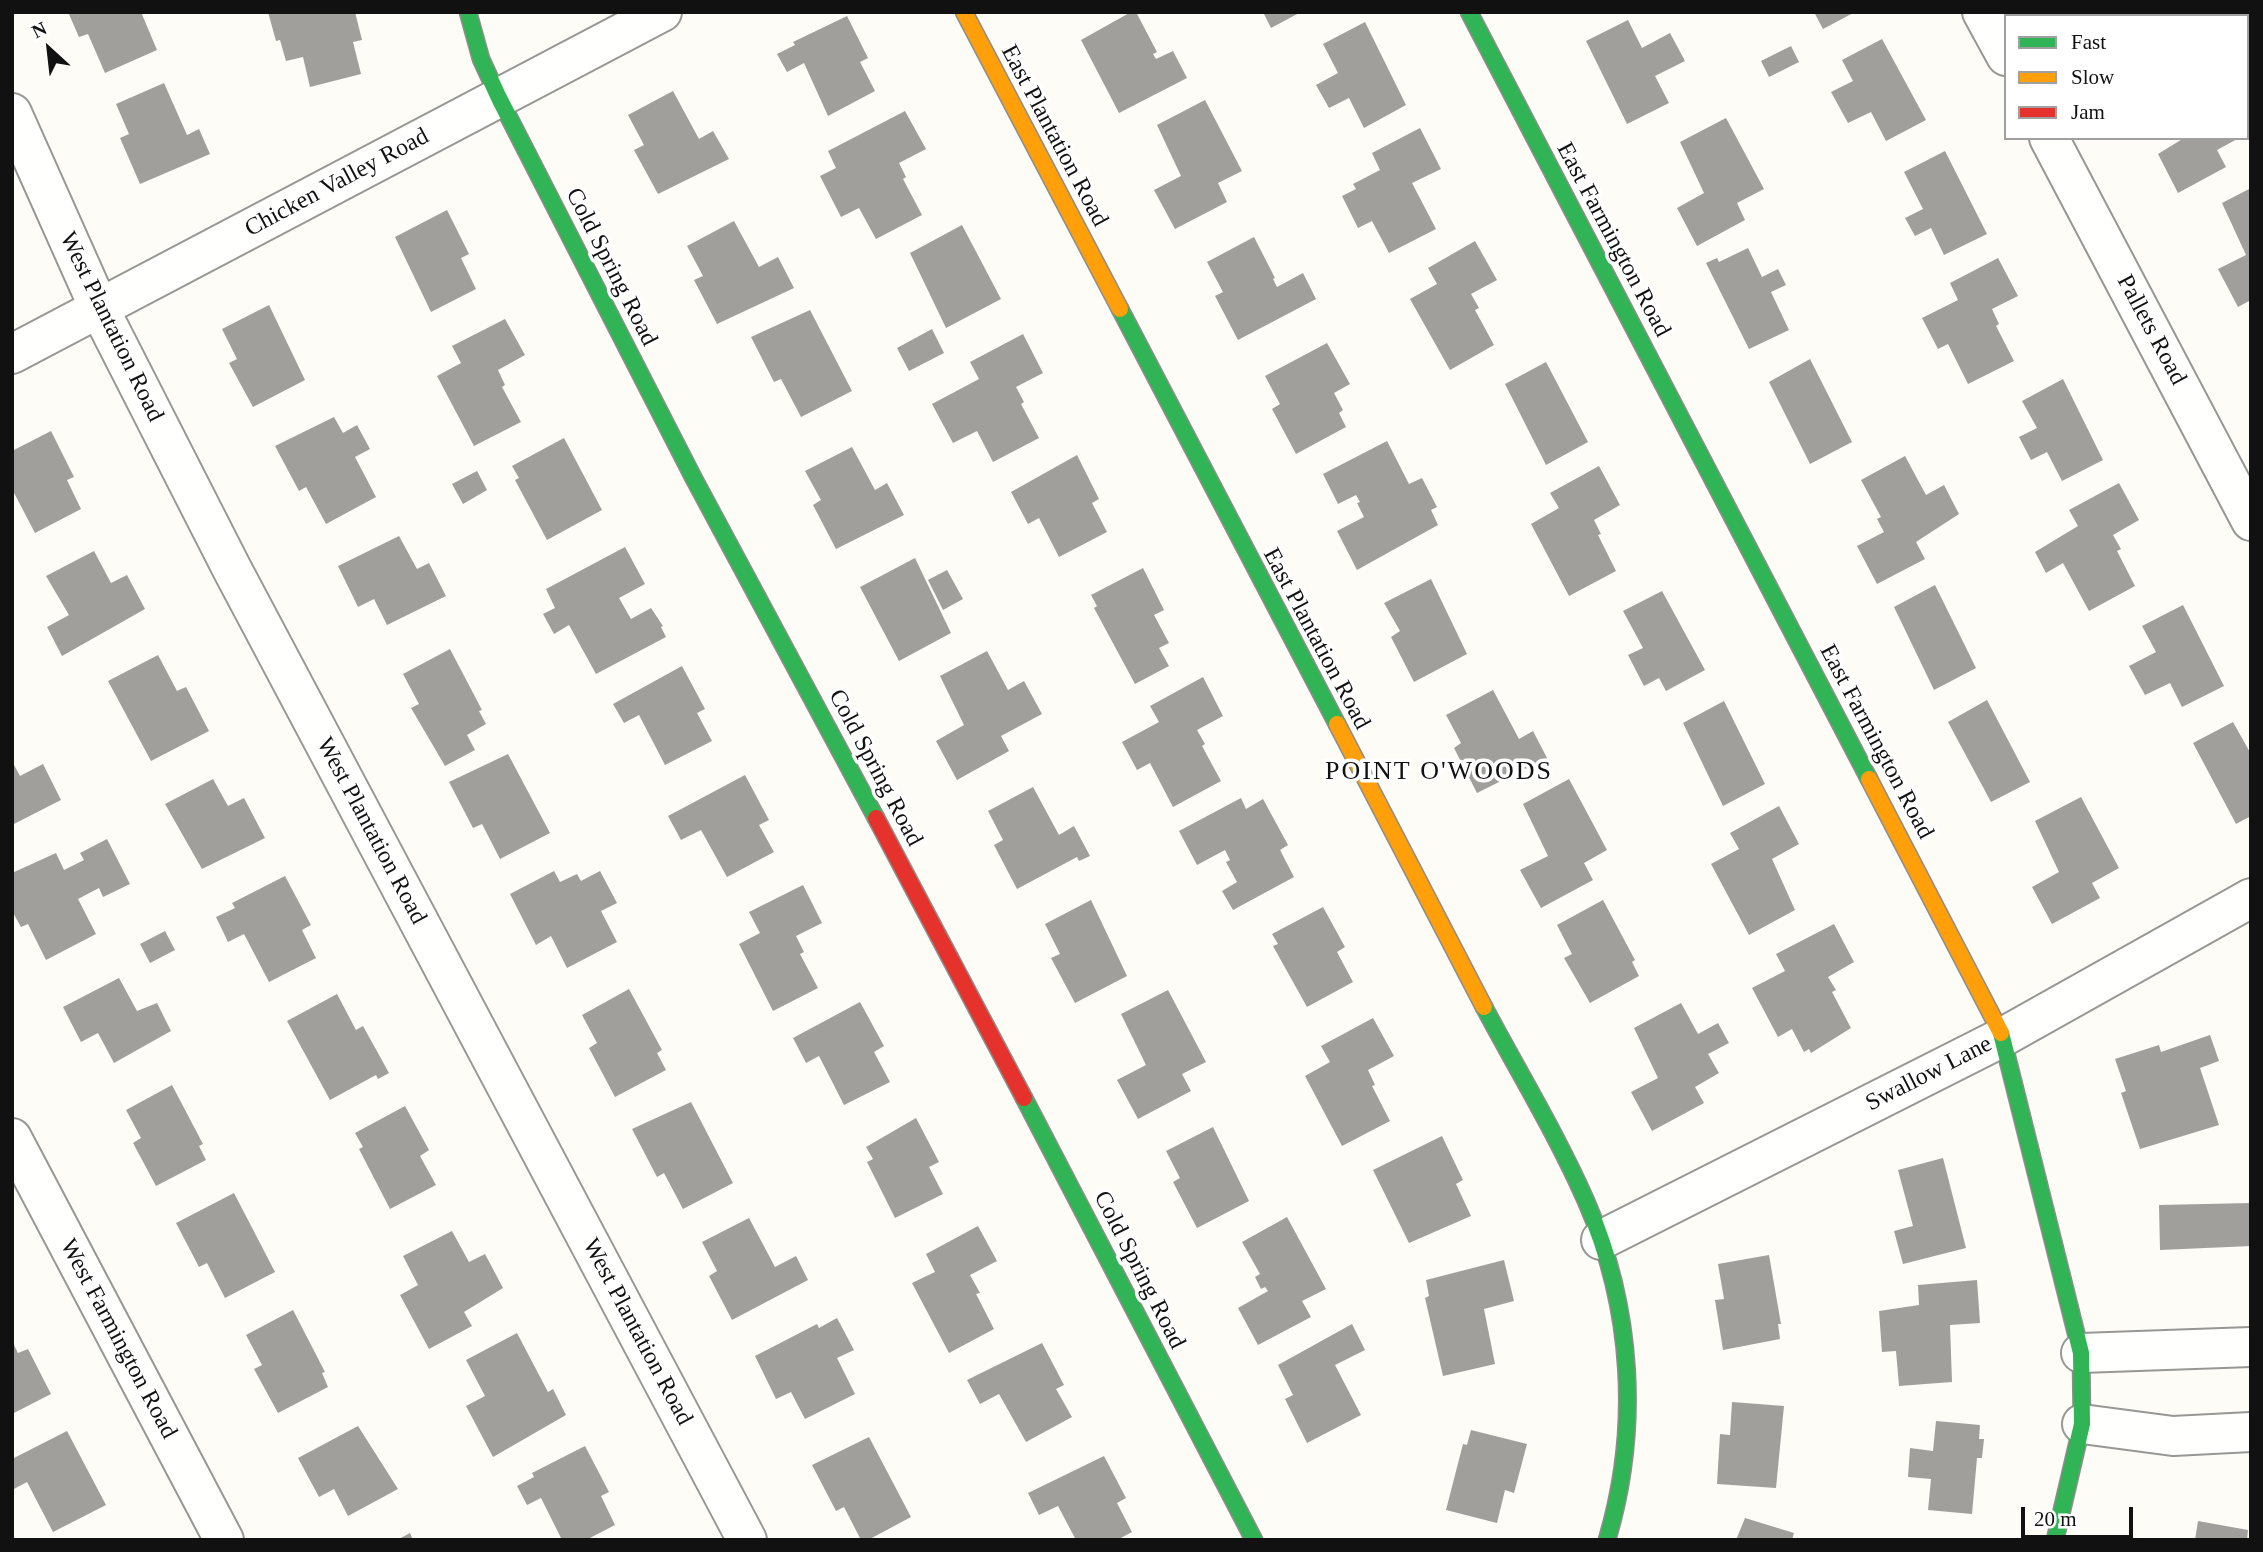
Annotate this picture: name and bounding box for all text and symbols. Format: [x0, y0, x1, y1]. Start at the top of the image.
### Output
north arrow [14, 14, 84, 84]
legend [2004, 14, 2249, 140]
text: N [28, 17, 50, 42]
text: Fast [2071, 30, 2106, 54]
street label: East Plantation Road [994, 40, 1114, 232]
text: Slow [2071, 65, 2114, 89]
text: Jam [2071, 100, 2105, 124]
street label: Chicken Valley Road [240, 122, 434, 244]
street label: East Farmington Road [1550, 138, 1676, 342]
street label: Cold Spring Road [559, 183, 663, 351]
street label: West Plantation Road [53, 227, 169, 427]
street label: Pallets Road [2110, 270, 2192, 390]
street label: East Plantation Road [1256, 543, 1376, 735]
street label: East Farmington Road [1813, 640, 1939, 844]
street label: Cold Spring Road [822, 685, 928, 851]
street label: West Plantation Road [310, 733, 432, 929]
district label: POINT O'WOODS [1327, 756, 1551, 788]
street label: Swallow Lane [1861, 1030, 1997, 1118]
street label: Cold Spring Road [1087, 1186, 1191, 1354]
street label: West Farmington Road [53, 1234, 183, 1444]
street label: West Plantation Road [576, 1234, 698, 1430]
scale bar [2025, 1492, 2137, 1536]
text: 20 m [2034, 1507, 2077, 1531]

